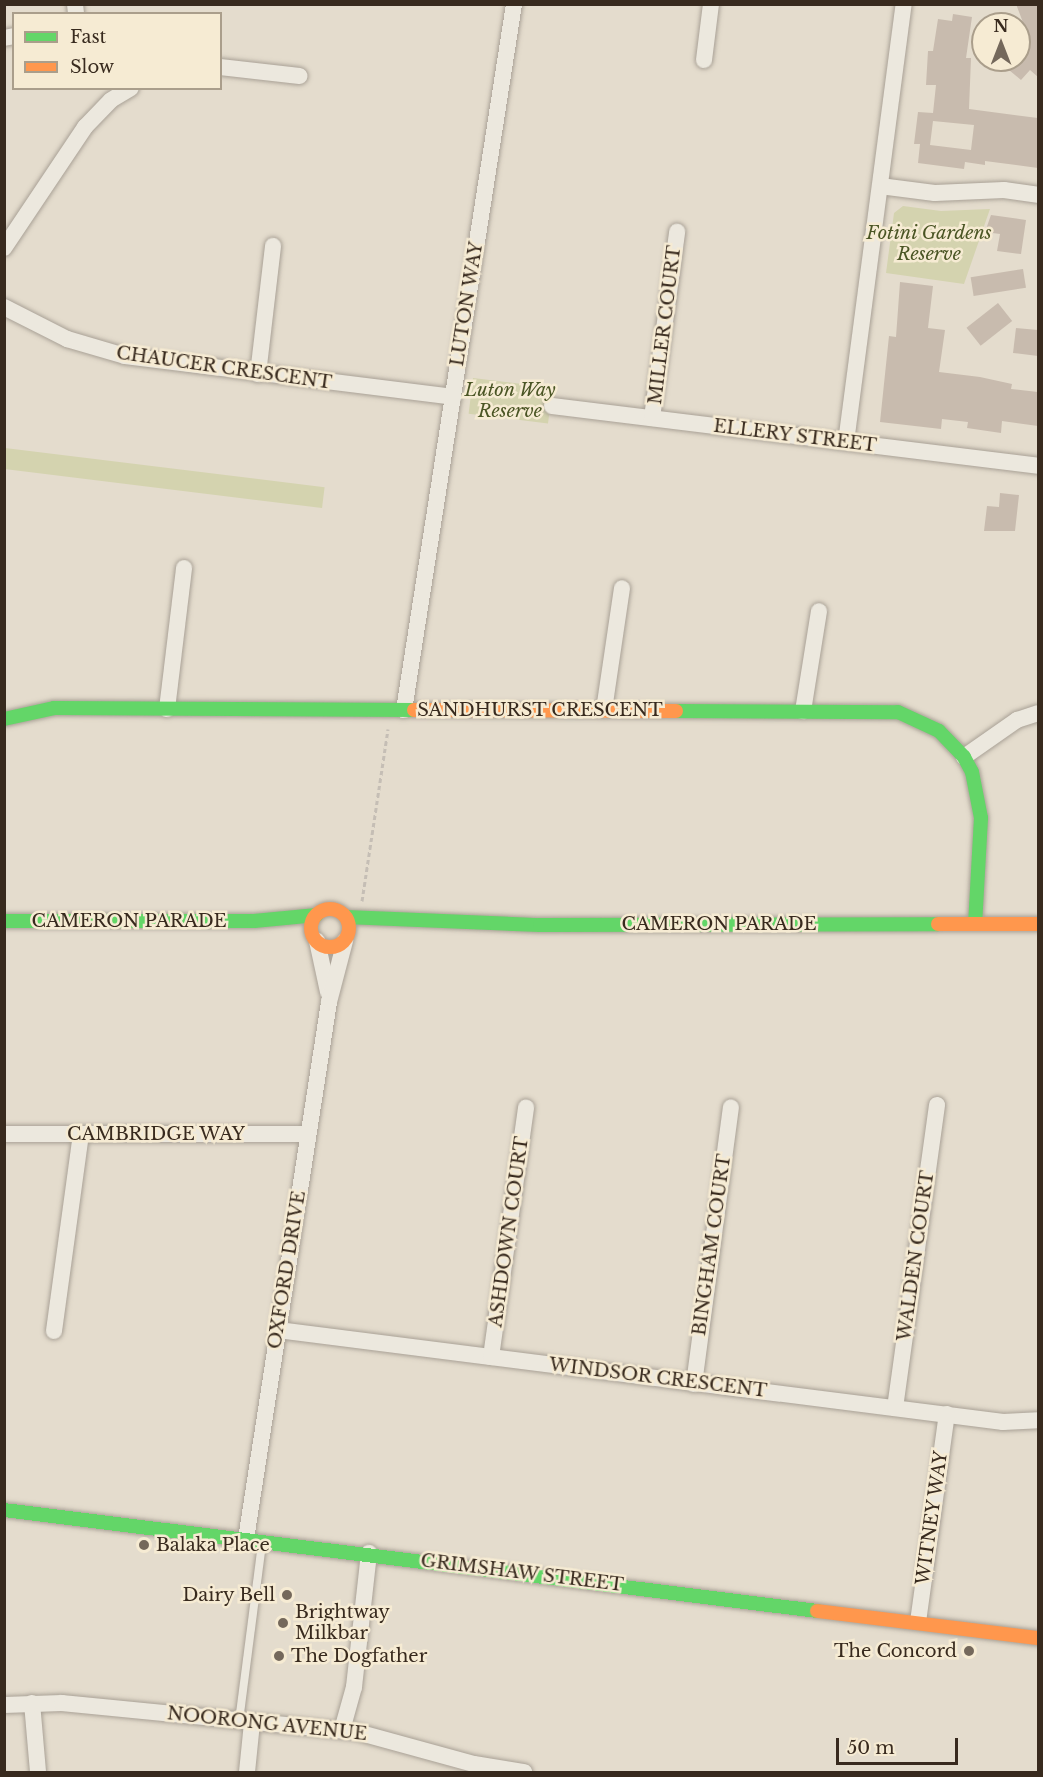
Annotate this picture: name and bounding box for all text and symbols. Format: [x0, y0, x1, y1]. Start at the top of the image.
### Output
legend [12, 12, 222, 90]
north arrow [971, 12, 1031, 72]
text: N [993, 16, 1009, 36]
text: Fast [70, 26, 106, 48]
text: Slow [70, 56, 114, 78]
park label: Fotini Gardens Reserve [866, 223, 992, 266]
street label: LUTON WAY [446, 240, 488, 368]
street label: MILLER COURT [644, 244, 686, 406]
street label: CHAUCER CRESCENT [115, 342, 333, 394]
park label: Luton Way Reserve [464, 380, 556, 422]
street label: ELLERY STREET [712, 415, 878, 457]
street label: SANDHURST CRESCENT [417, 699, 663, 721]
street label: CAMERON PARADE [31, 910, 227, 932]
street label: CAMERON PARADE [621, 913, 817, 935]
street label: CAMBRIDGE WAY [67, 1123, 245, 1145]
street label: ASHDOWN COURT [485, 1135, 533, 1329]
street label: BINGHAM COURT [689, 1153, 735, 1337]
street label: WALDEN COURT [893, 1169, 939, 1343]
street label: OXFORD DRIVE [264, 1189, 310, 1351]
street label: WINDSOR CRESCENT [547, 1354, 769, 1402]
street label: WITNEY WAY [912, 1449, 952, 1587]
place label: Balaka Place [156, 1534, 270, 1556]
marker: Balaka Place [137, 1538, 151, 1552]
street label: GRIMSHAW STREET [419, 1550, 625, 1596]
place label: Dairy Bell [182, 1584, 275, 1606]
marker: Dairy Bell [280, 1588, 294, 1602]
place label: Brightway Milkbar [295, 1602, 390, 1644]
marker: Brightway Milkbar [276, 1616, 290, 1630]
place label: The Concord [834, 1640, 957, 1662]
marker: The Concord [962, 1644, 976, 1658]
place label: The Dogfather [291, 1645, 427, 1667]
marker: The Dogfather [272, 1649, 286, 1663]
street label: NOORONG AVENUE [166, 1703, 368, 1745]
scale bar [839, 1726, 960, 1764]
text: 50 m [847, 1737, 895, 1759]

